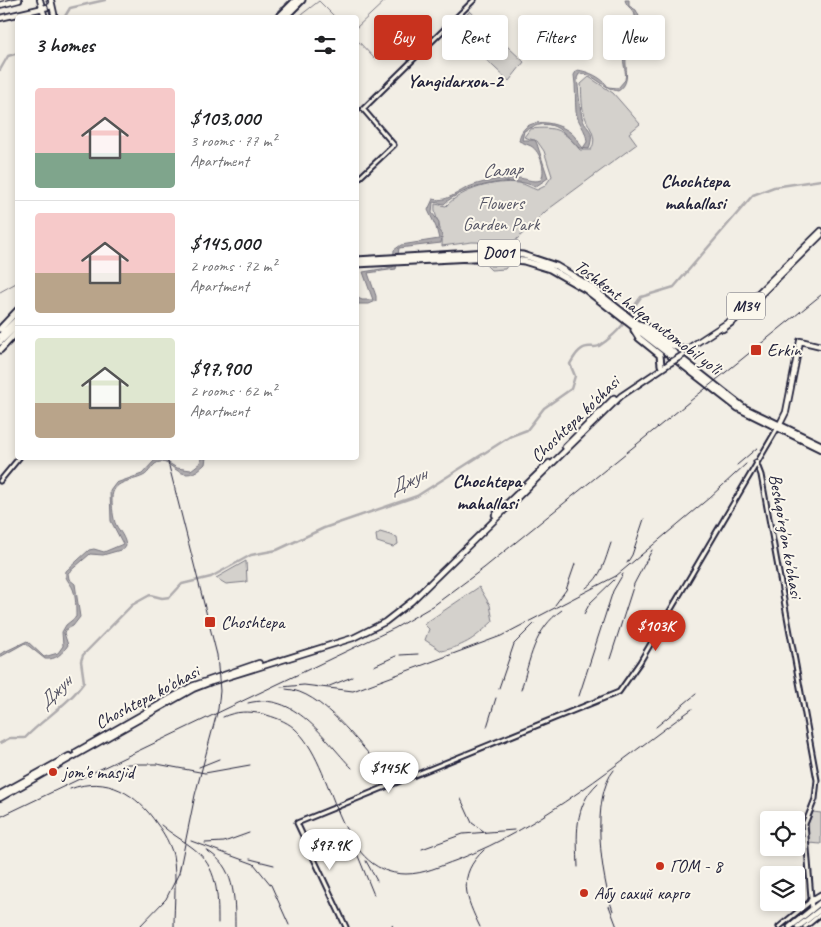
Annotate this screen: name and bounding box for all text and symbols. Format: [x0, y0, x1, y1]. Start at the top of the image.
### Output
chip: Buy [374, 15, 432, 60]
chip: Rent [442, 15, 508, 60]
chip: Filters [518, 15, 593, 60]
chip: New [603, 15, 665, 60]
icon: filters [311, 31, 339, 59]
text: 3 homes [35, 32, 94, 58]
district label: Yangidarxon-2 [407, 69, 505, 93]
text: $103,000 [190, 105, 260, 131]
icon: home [75, 108, 135, 168]
text: 3 rooms · 77 m² [190, 131, 276, 151]
text: Apartment [190, 151, 249, 171]
water label: Салар [481, 156, 525, 183]
district label: Chochtepa mahallasi [661, 169, 731, 215]
park label: Flowers Garden Park [463, 192, 541, 235]
text: $145,000 [190, 230, 260, 256]
icon: home [75, 233, 135, 293]
road number: D001 [478, 240, 520, 266]
street label: Toshkent halqa avtomobil yo'li [570, 255, 728, 381]
text: 2 rooms · 72 m² [190, 256, 276, 276]
text: Apartment [190, 276, 249, 296]
road number: M34 [727, 292, 765, 320]
place label: Erkin [767, 339, 802, 361]
marker: Erkin [749, 343, 763, 357]
text: $97,900 [190, 355, 250, 381]
icon: home [75, 358, 135, 418]
street label: Choshtepa ko'chasi [526, 369, 626, 467]
text: 2 rooms · 62 m² [190, 381, 276, 401]
text: Apartment [190, 401, 249, 421]
water label: Джун [385, 461, 433, 500]
district label: Chochtepa mahallasi [453, 469, 523, 515]
street label: Beshqo'rg'on ko'chasi [764, 472, 808, 602]
pin: $103K [621, 610, 691, 652]
place label: Choshtepa [221, 611, 286, 633]
marker: Choshtepa [203, 615, 217, 629]
text: $103K [638, 616, 674, 636]
street label: Choshtepa ko'chasi [91, 659, 205, 734]
water label: Джун [32, 668, 79, 715]
pin: $145K [354, 752, 424, 794]
text: $145K [371, 758, 407, 778]
place label: jom'e masjid [61, 761, 137, 783]
marker: jom'e masjid [47, 766, 59, 778]
map controls [760, 811, 805, 911]
button: locate [760, 811, 805, 856]
pin: $97.9K [289, 828, 371, 871]
text: $97.9K [310, 835, 350, 855]
place label: ГОМ - 8 [670, 855, 724, 877]
marker: ГОМ - 8 [654, 860, 666, 872]
button: layers [760, 866, 805, 911]
place label: Абу сахий карго [594, 882, 691, 904]
marker: Абу сахий карго [578, 887, 590, 899]

